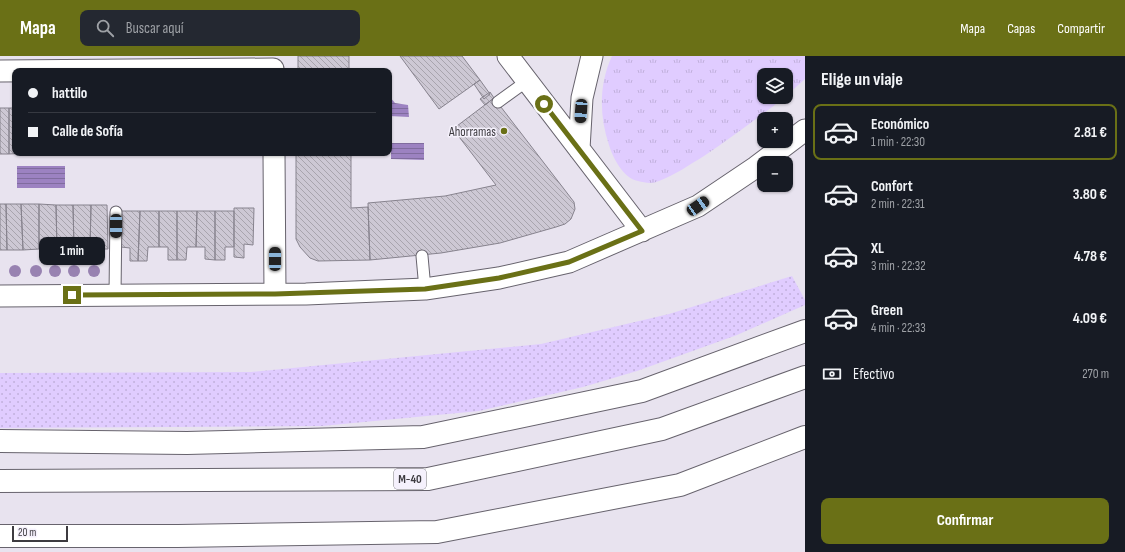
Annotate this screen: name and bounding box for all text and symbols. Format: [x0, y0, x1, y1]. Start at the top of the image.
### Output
search box [80, 10, 360, 46]
text: Mapa [20, 17, 56, 40]
icon: search [94, 17, 116, 39]
text: Buscar aquí [126, 19, 183, 38]
text: Mapa [960, 20, 985, 37]
text: Capas [1007, 20, 1035, 37]
text: Compartir [1057, 20, 1105, 37]
map controls [757, 68, 793, 192]
button: layers [757, 68, 793, 104]
text: Elige un viaje [821, 69, 903, 90]
text: hattilo [52, 84, 87, 103]
route start [535, 95, 553, 113]
car [574, 99, 588, 123]
button: + [757, 112, 793, 148]
icon: car [823, 114, 859, 150]
text: Económico [871, 115, 929, 134]
text: Calle de Sofía [52, 122, 123, 141]
text: 2.81 € [1074, 123, 1107, 142]
place label: Ahorramas [448, 124, 496, 140]
marker: Ahorramas [499, 126, 509, 136]
text: 1 min · 22:30 [871, 134, 925, 150]
button: − [757, 156, 793, 192]
icon: car [823, 176, 859, 212]
text: Confort [871, 177, 913, 196]
text: 3.80 € [1073, 185, 1107, 204]
car [685, 194, 711, 218]
text: 2 min · 22:31 [871, 196, 925, 212]
car [110, 214, 122, 238]
callout: 1 min [39, 237, 105, 265]
icon: car [823, 238, 859, 274]
text: XL [871, 239, 884, 258]
text: 1 min [60, 243, 84, 259]
car [269, 247, 281, 271]
text: 4.78 € [1074, 247, 1107, 266]
text: 3 min · 22:32 [871, 258, 926, 274]
route end [63, 286, 81, 304]
icon: car [823, 300, 859, 336]
text: Green [871, 301, 903, 320]
text: 4.09 € [1073, 309, 1107, 328]
text: 4 min · 22:33 [871, 320, 926, 336]
icon: cash [821, 363, 843, 385]
text: Efectivo [853, 365, 894, 384]
text: 270 m [1082, 366, 1109, 382]
road number: M-40 [394, 469, 426, 489]
button: Confirmar [821, 498, 1109, 544]
scale bar [12, 524, 68, 543]
text: 20 m [18, 526, 36, 539]

